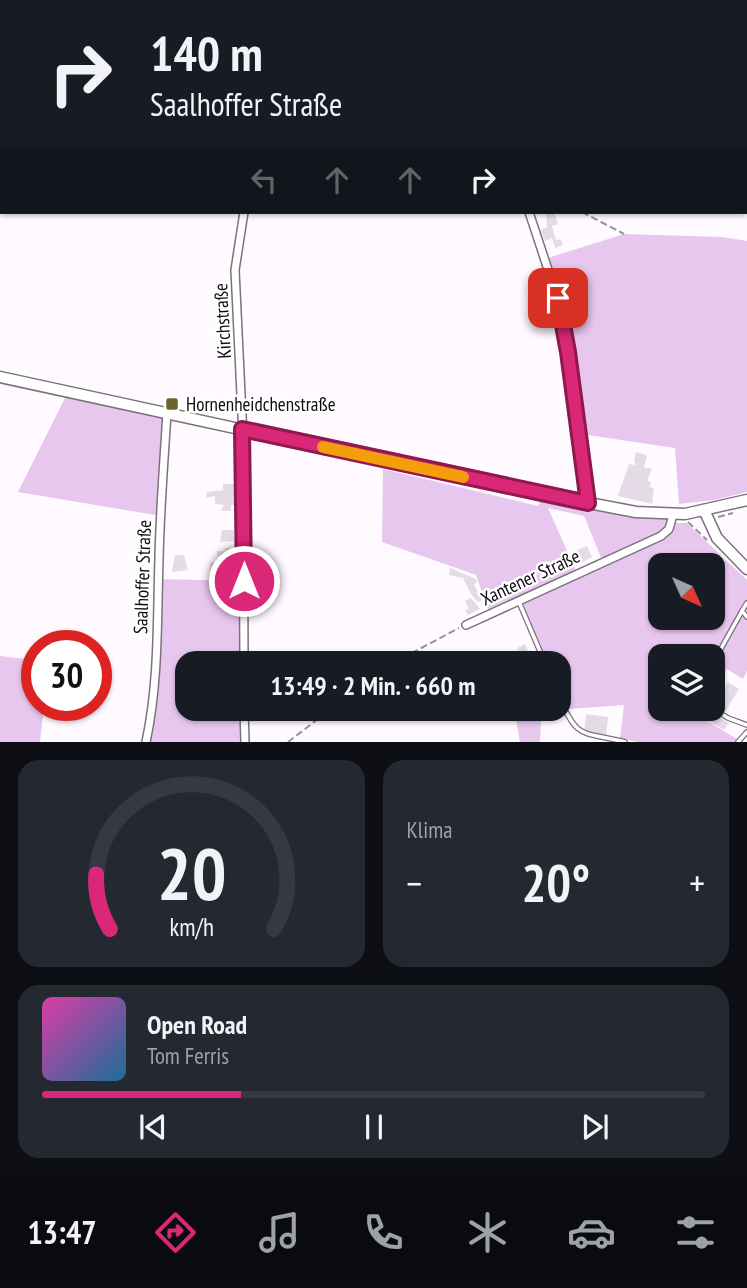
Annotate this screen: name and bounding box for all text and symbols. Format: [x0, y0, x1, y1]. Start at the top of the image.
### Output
text: 140 m [150, 21, 263, 85]
icon: right [35, 28, 126, 119]
text: Saalhoffer Straße [150, 83, 342, 125]
icon: left [245, 161, 283, 199]
icon: ahead [318, 161, 356, 199]
icon: ahead [391, 161, 429, 199]
icon: right [464, 161, 502, 199]
pin [528, 268, 588, 328]
icon: arrive [539, 279, 577, 317]
street label: Kirchstraße [208, 283, 236, 359]
place label: Hornenheidchenstraße [186, 392, 336, 416]
marker: Hornenheidchenstraße [164, 396, 180, 412]
street label: Saalhoffer Straße [128, 519, 156, 634]
position arrow [207, 544, 281, 618]
street label: Xantener Straße [477, 544, 584, 610]
north arrow [648, 553, 724, 630]
map controls [648, 553, 725, 721]
speed limit sign: 30 [21, 630, 112, 721]
button: layers [648, 644, 725, 721]
text: 13:49 · 2 Min. · 660 m [271, 669, 475, 702]
text: Klima [407, 815, 452, 844]
text: 20 [156, 826, 226, 920]
text: 20° [521, 849, 590, 916]
text: − [407, 858, 422, 907]
text: + [689, 858, 705, 907]
text: km/h [169, 911, 213, 943]
text: Open Road [147, 1008, 247, 1041]
text: Tom Ferris [147, 1041, 229, 1070]
icon: previous [134, 1108, 172, 1146]
icon: pause [355, 1108, 393, 1146]
icon: next [576, 1108, 614, 1146]
icon: directions [151, 1208, 200, 1257]
icon: music [255, 1208, 304, 1257]
icon: phone [359, 1208, 408, 1257]
icon: climate [463, 1208, 512, 1257]
icon: car [567, 1208, 616, 1257]
icon: filters [671, 1208, 720, 1257]
text: 13:47 [27, 1211, 97, 1253]

